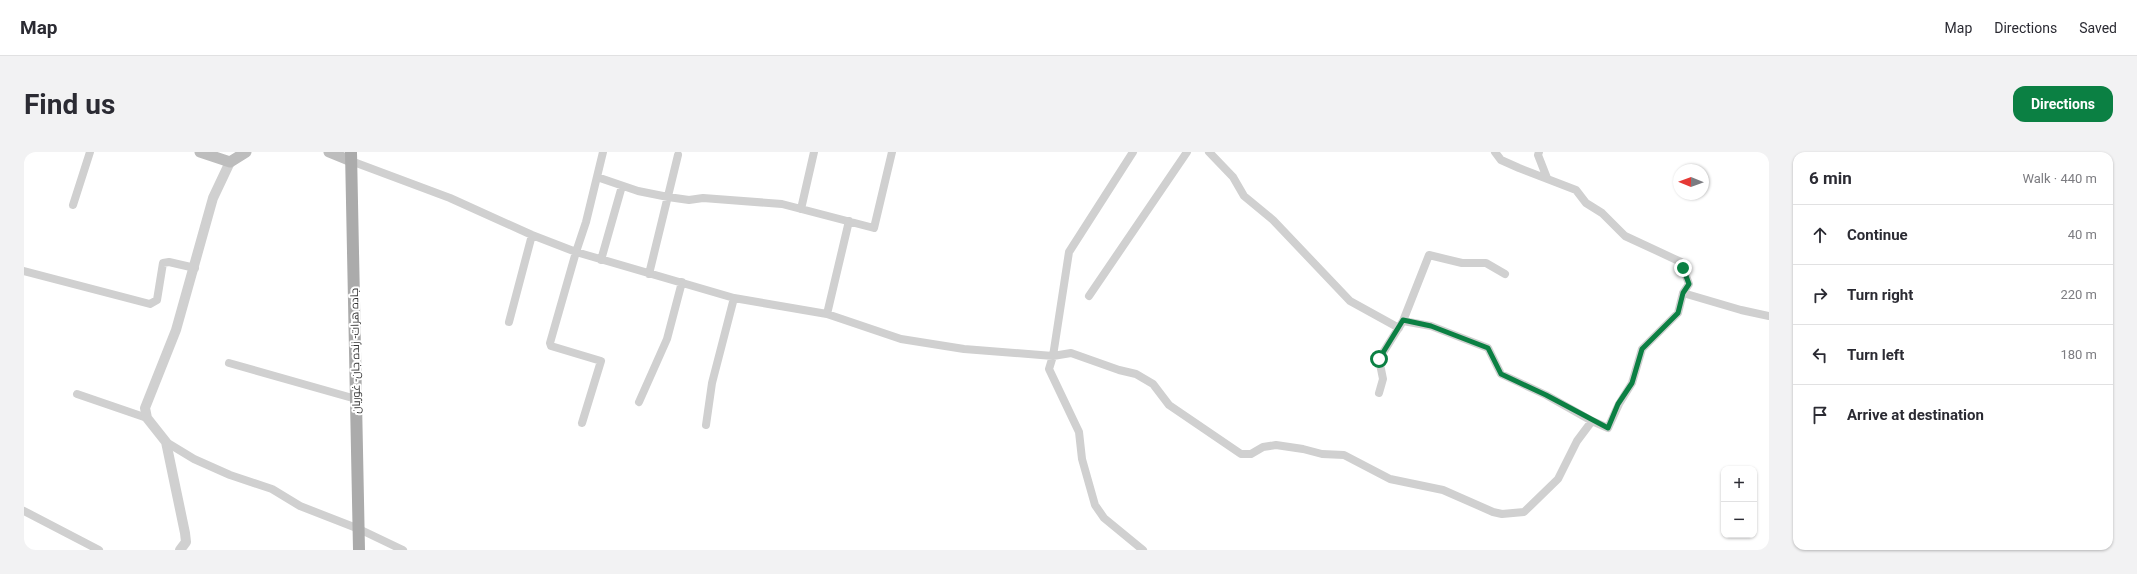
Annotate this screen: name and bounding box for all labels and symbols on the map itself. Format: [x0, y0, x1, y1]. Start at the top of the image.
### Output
north arrow [1673, 164, 1709, 200]
route end [1674, 259, 1692, 277]
street label: جاده هرات- زنده جان- غوریان [348, 288, 363, 414]
route start [1370, 350, 1388, 368]

